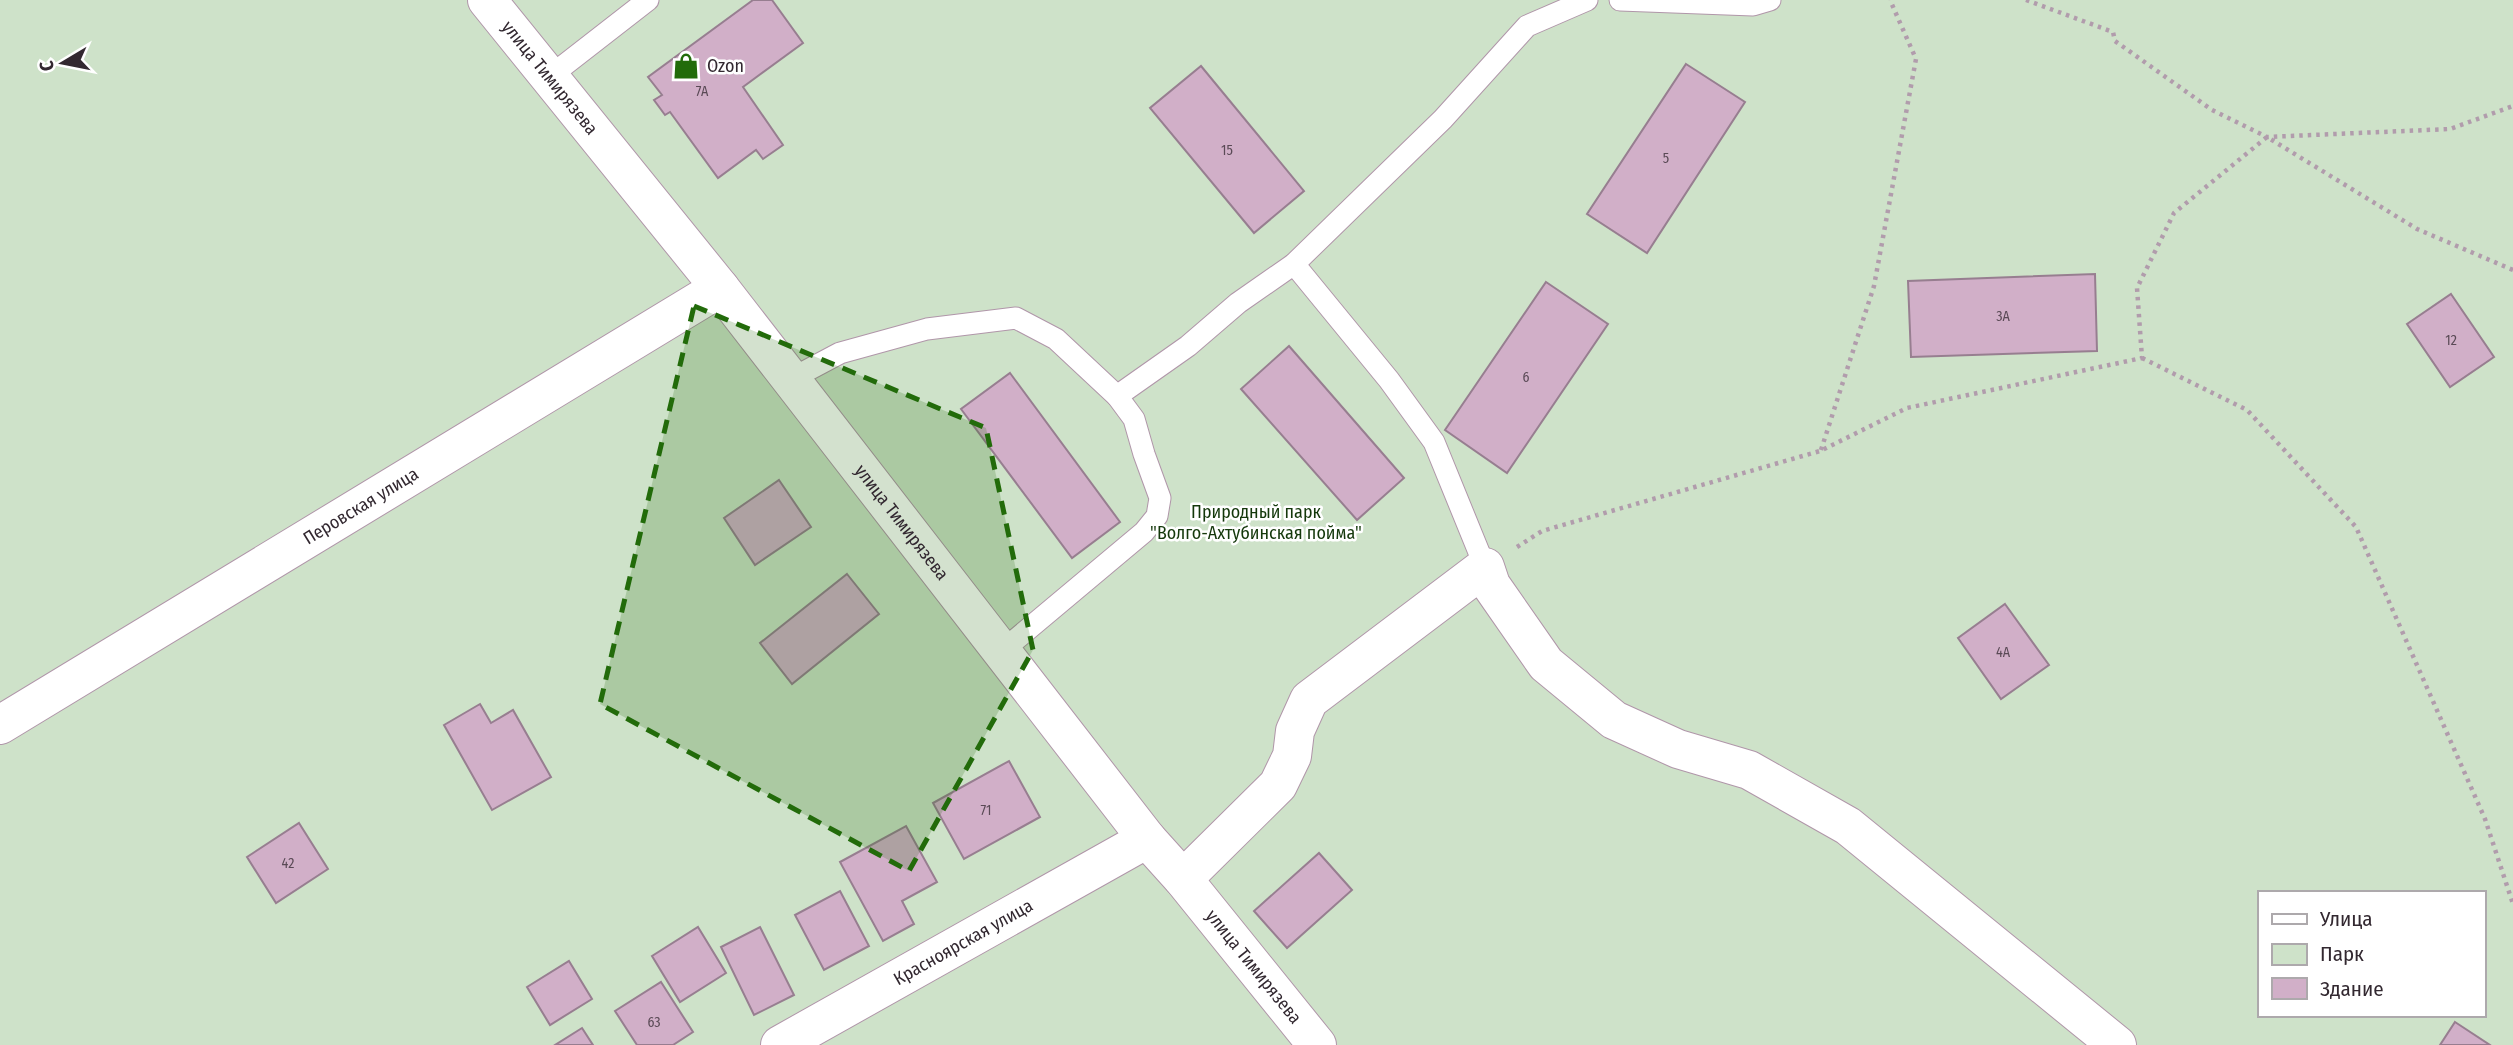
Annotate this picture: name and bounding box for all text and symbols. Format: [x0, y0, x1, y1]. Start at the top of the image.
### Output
street label: улица Тимирязева [497, 16, 603, 139]
north arrow [28, 28, 98, 98]
shop icon: Ozon [671, 51, 701, 81]
place label: Ozon [707, 55, 744, 77]
text: С [35, 59, 59, 73]
house number: 7А [696, 83, 709, 100]
house number: 15 [1221, 142, 1233, 159]
house number: 5 [1663, 150, 1669, 167]
house number: 3А [1996, 308, 2010, 325]
house number: 12 [2445, 332, 2457, 349]
house number: 6 [1523, 369, 1530, 386]
street label: улица Тимирязева [850, 460, 953, 585]
street label: Перовская улица [299, 463, 423, 549]
park label: Природный парк "Волго-Ахтубинская пойма" [1150, 501, 1362, 544]
house number: 4А [1996, 644, 2011, 661]
house number: 71 [981, 802, 991, 819]
house number: 42 [282, 855, 294, 872]
legend [2258, 891, 2485, 1017]
street label: Красноярская улица [890, 894, 1037, 990]
street label: улица Тимирязева [1201, 905, 1307, 1028]
text: Улица [2319, 906, 2373, 932]
text: Парк [2320, 941, 2364, 967]
text: Здание [2320, 976, 2384, 1002]
house number: 63 [647, 1014, 661, 1031]

